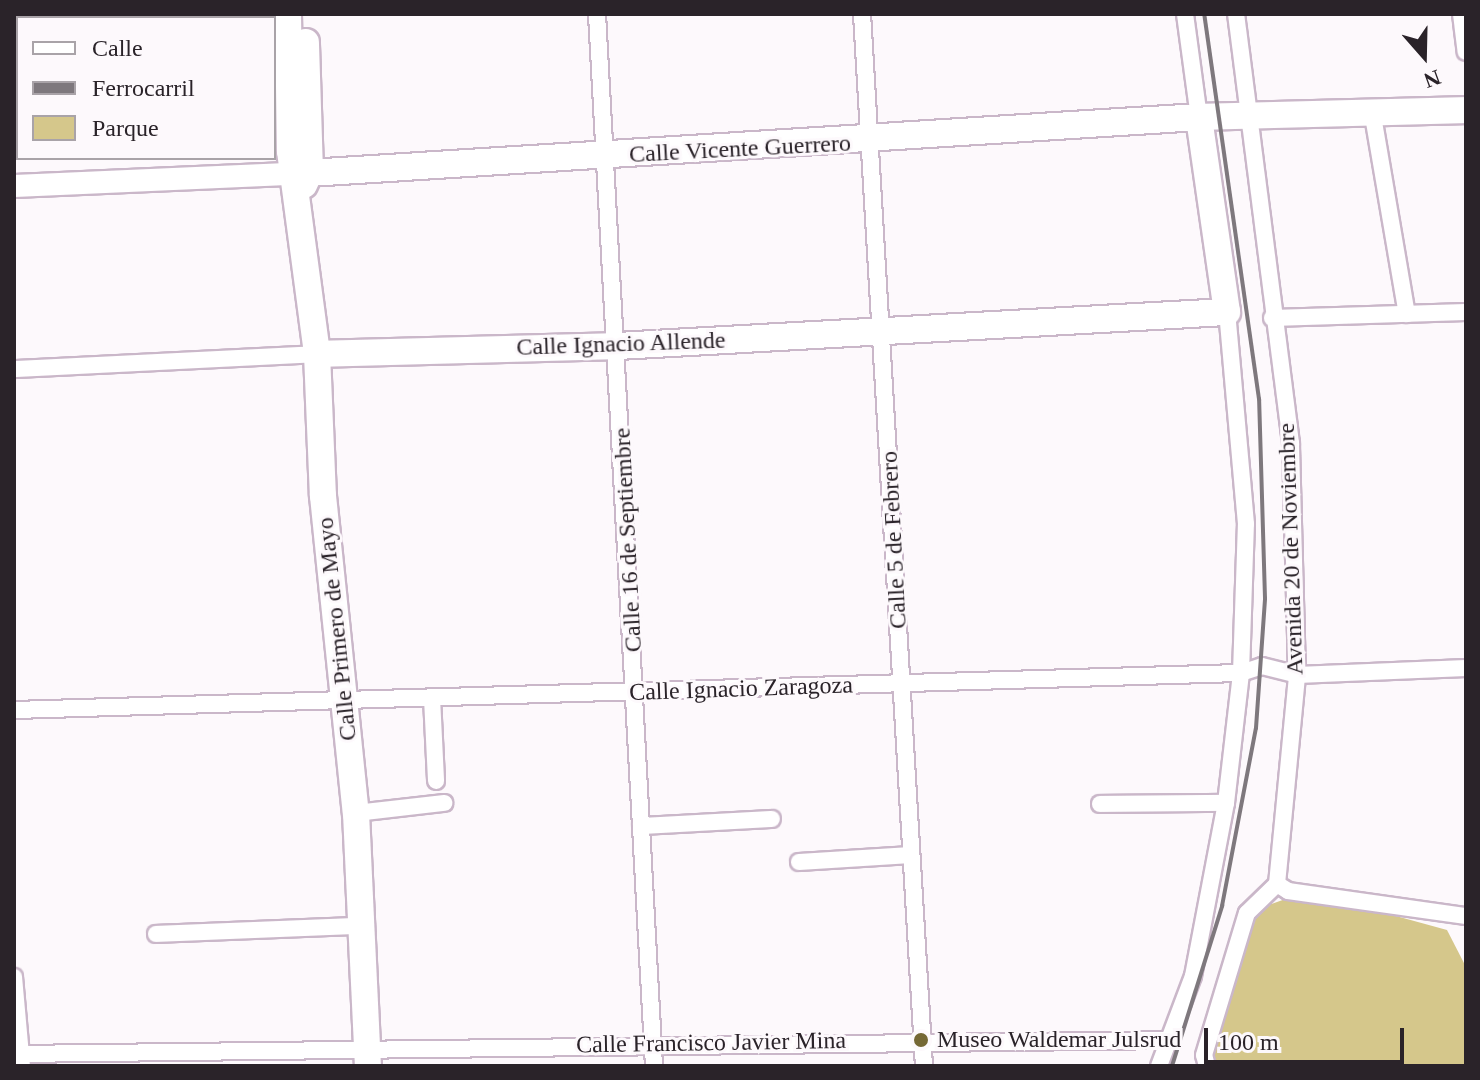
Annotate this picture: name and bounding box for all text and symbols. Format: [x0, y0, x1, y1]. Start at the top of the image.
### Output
legend [16, 16, 276, 160]
north arrow [1384, 16, 1464, 96]
text: Calle [92, 35, 143, 61]
text: N [1421, 65, 1444, 93]
text: Ferrocarril [92, 75, 195, 101]
text: Parque [92, 115, 159, 141]
street label: Calle Vicente Guerrero [628, 129, 852, 169]
street label: Calle Ignacio Allende [515, 326, 727, 362]
street label: Avenida 20 de Noviembre [1272, 423, 1310, 675]
street label: Calle 16 de Septiembre [608, 427, 648, 653]
street label: Calle 5 de Febrero [875, 450, 913, 630]
street label: Calle Primero de Mayo [311, 516, 363, 742]
street label: Calle Ignacio Zaragoza [629, 671, 853, 707]
scale bar [1208, 1012, 1408, 1062]
street label: Calle Francisco Javier Mina [576, 1026, 846, 1060]
place label: Museo Waldemar Julsrud [937, 1026, 1182, 1054]
text: 100 m [1218, 1029, 1279, 1055]
marker: Museo Waldemar Julsrud [912, 1031, 930, 1049]

